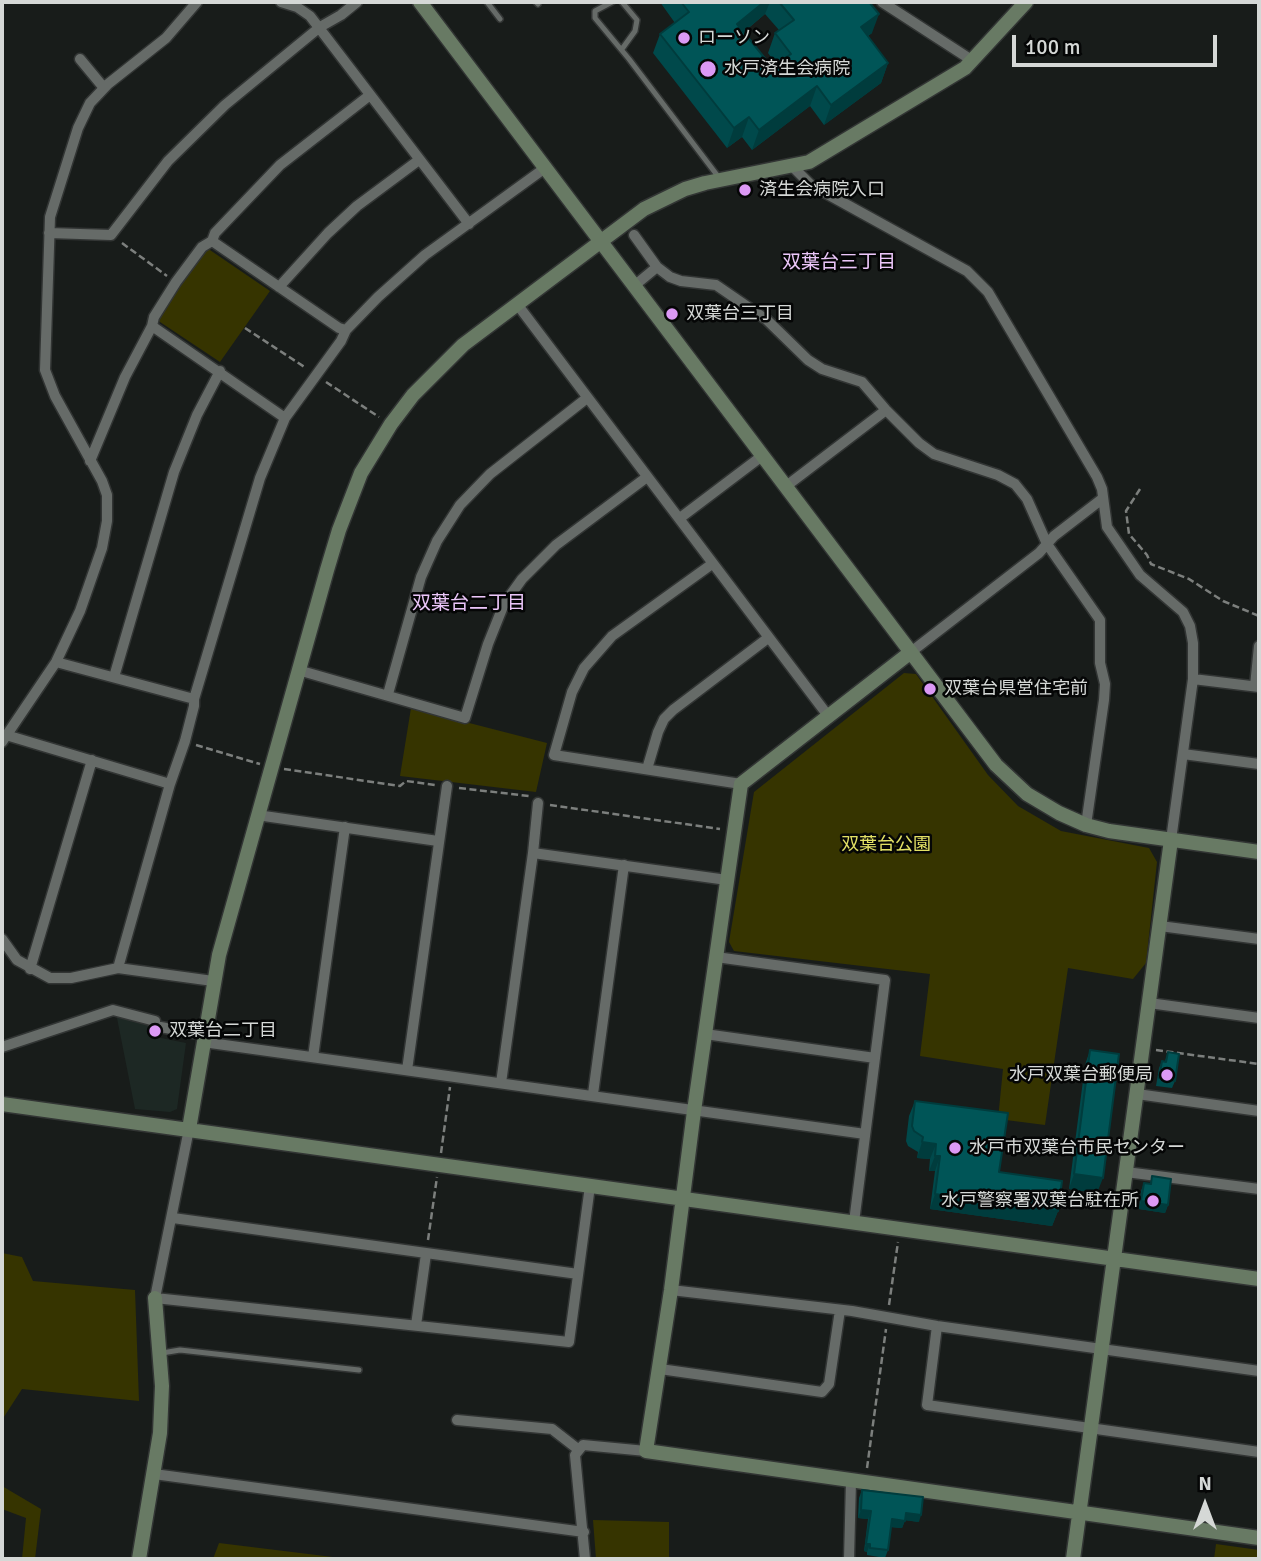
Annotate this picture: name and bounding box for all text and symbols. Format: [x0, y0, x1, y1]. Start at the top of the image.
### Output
scale bar [1016, 21, 1221, 65]
place label: ローソン [698, 27, 770, 49]
marker: ローソン [676, 30, 692, 46]
text: 100 m [1025, 34, 1080, 60]
place label: 水戸済生会病院 [724, 58, 850, 80]
marker: 水戸済生会病院 [698, 59, 718, 79]
place label: 済生会病院入口 [759, 179, 885, 201]
marker: 済生会病院入口 [737, 182, 753, 198]
district label: 双葉台三丁目 [782, 252, 896, 274]
place label: 双葉台三丁目 [686, 303, 794, 325]
marker: 双葉台三丁目 [664, 306, 680, 322]
district label: 双葉台二丁目 [412, 593, 526, 615]
place label: 双葉台県営住宅前 [944, 678, 1088, 700]
marker: 双葉台県営住宅前 [922, 681, 938, 697]
park label: 双葉台公園 [841, 834, 931, 856]
place label: 双葉台二丁目 [169, 1020, 277, 1042]
marker: 双葉台二丁目 [147, 1023, 163, 1039]
place label: 水戸双葉台郵便局 [1009, 1064, 1153, 1086]
marker: 水戸双葉台郵便局 [1159, 1067, 1175, 1083]
place label: 水戸市双葉台市民センター [969, 1137, 1185, 1159]
marker: 水戸市双葉台市民センター [947, 1140, 963, 1156]
place label: 水戸警察署双葉台駐在所 [941, 1190, 1139, 1212]
marker: 水戸警察署双葉台駐在所 [1145, 1193, 1161, 1209]
north arrow [1170, 1470, 1240, 1540]
text: N [1198, 1472, 1212, 1496]

